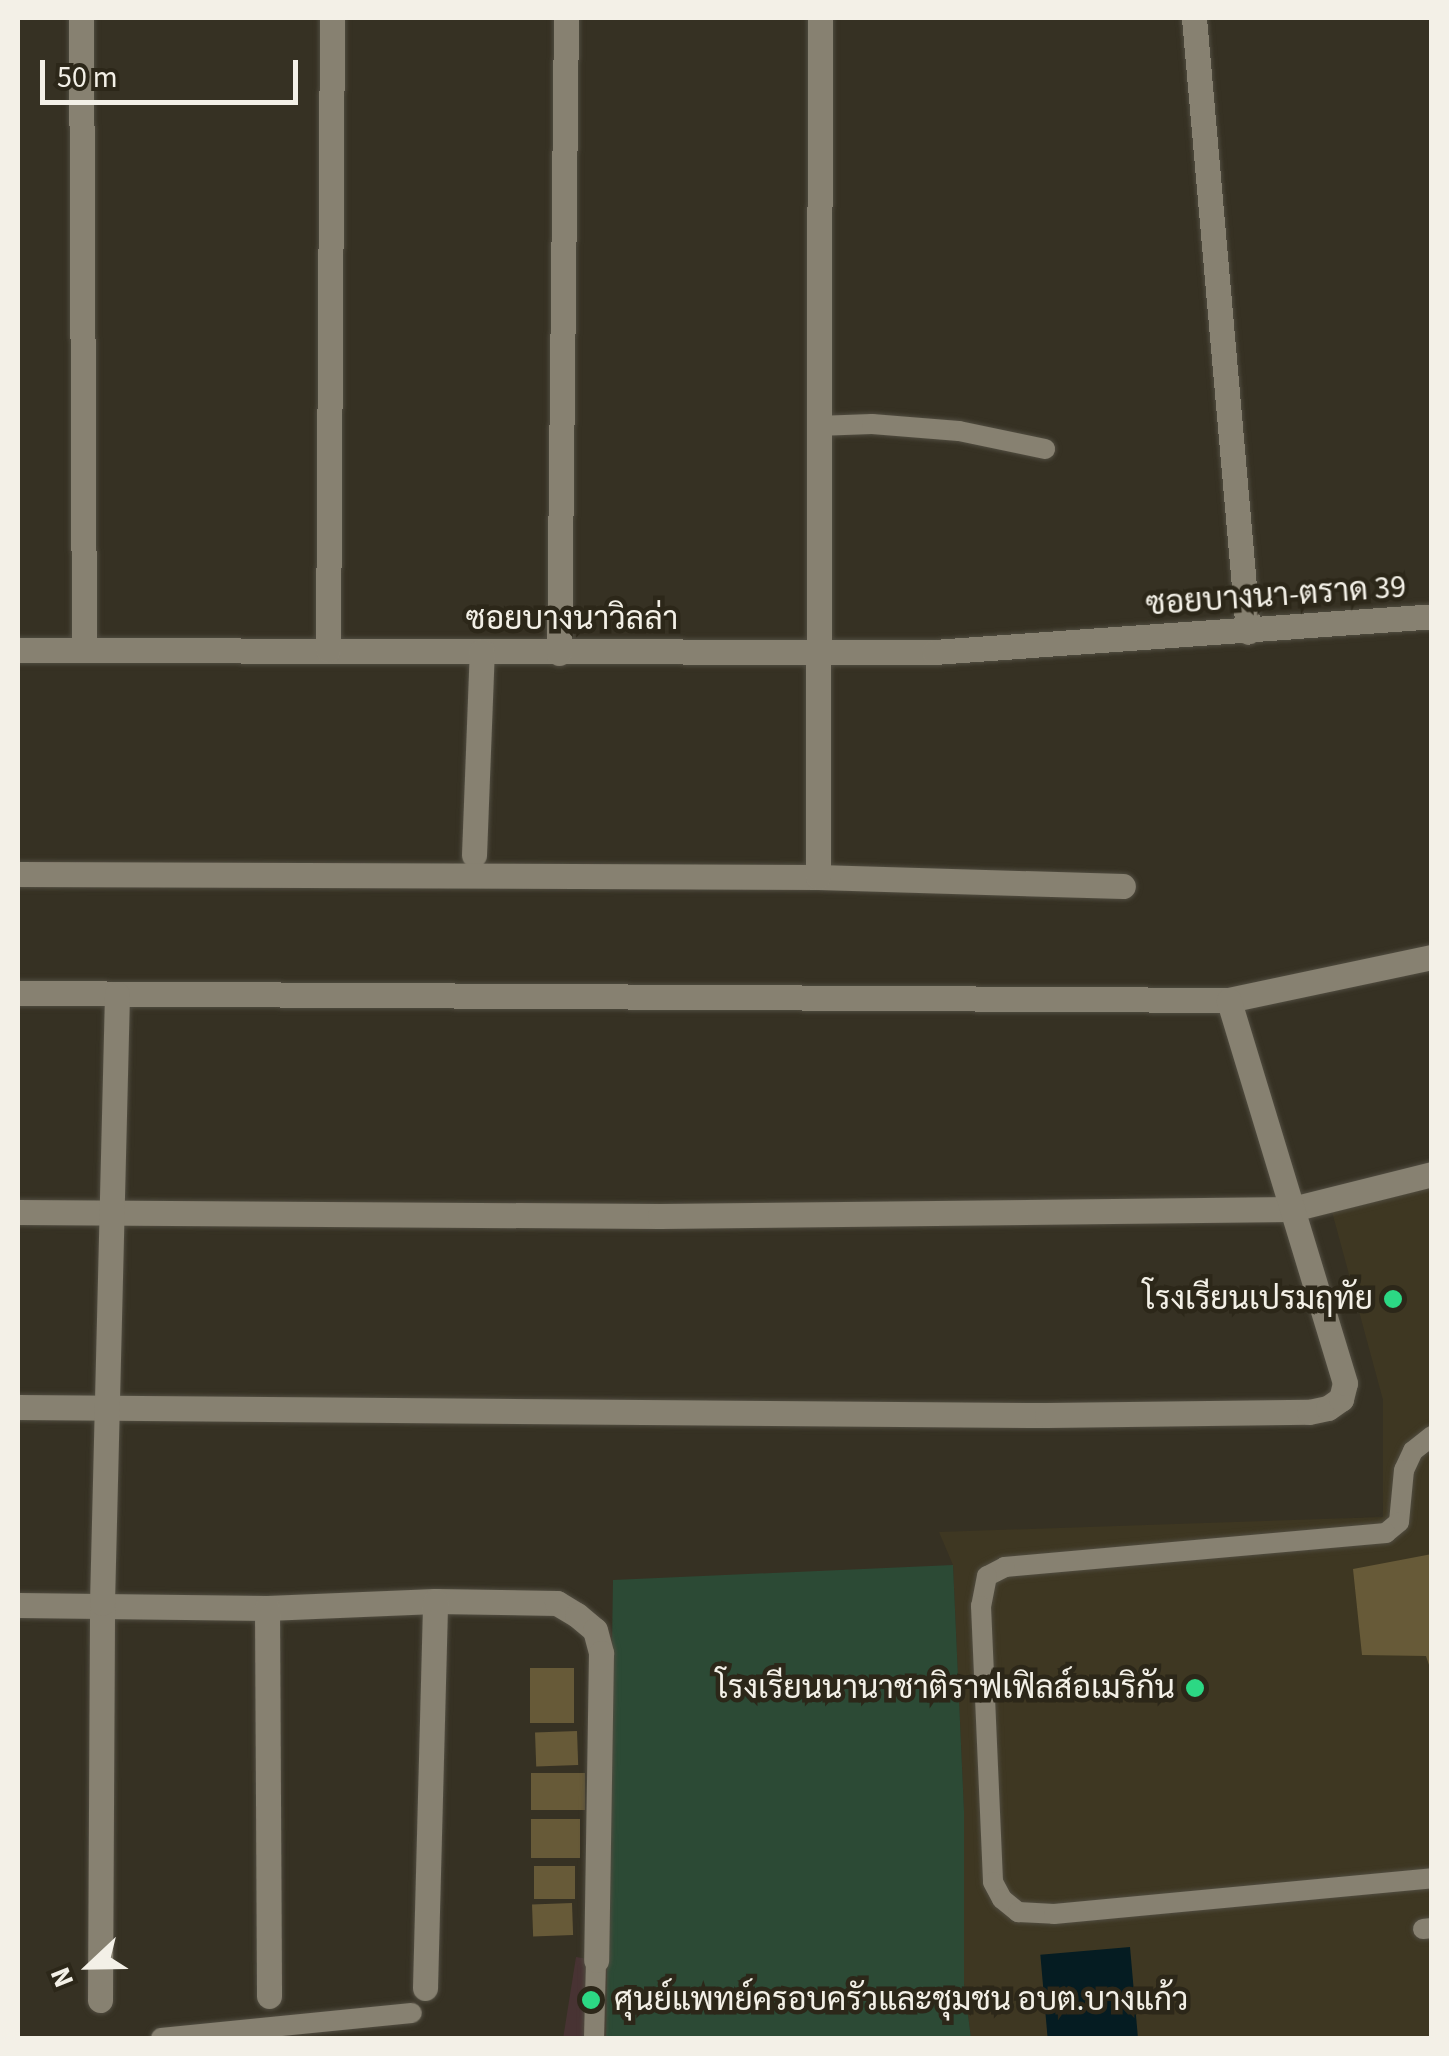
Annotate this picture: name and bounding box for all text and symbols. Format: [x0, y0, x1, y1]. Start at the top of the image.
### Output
scale bar [45, 40, 302, 102]
text: 50 m [57, 56, 118, 99]
street label: ซอยบางนา-ตราด 39 [1145, 568, 1407, 624]
street label: ซอยบางนาวิลล่า [466, 600, 678, 638]
place label: โรงเรียนเปรมฤทัย [1143, 1280, 1373, 1318]
marker: โรงเรียนเปรมฤทัย [1382, 1288, 1404, 1310]
place label: โรงเรียนนานาชาติราฟเฟิลส์อเมริกัน [716, 1669, 1175, 1707]
marker: โรงเรียนนานาชาติราฟเฟิลส์อเมริกัน [1184, 1677, 1206, 1699]
north arrow [40, 1916, 140, 2016]
text: N [40, 1961, 84, 1993]
place label: ศุนย์แพทย์ครอบครัวและชุมชน อบต.บางแก้ว [614, 1981, 1188, 2019]
marker: ศุนย์แพทย์ครอบครัวและชุมชน อบต.บางแก้ว [578, 1987, 604, 2013]

